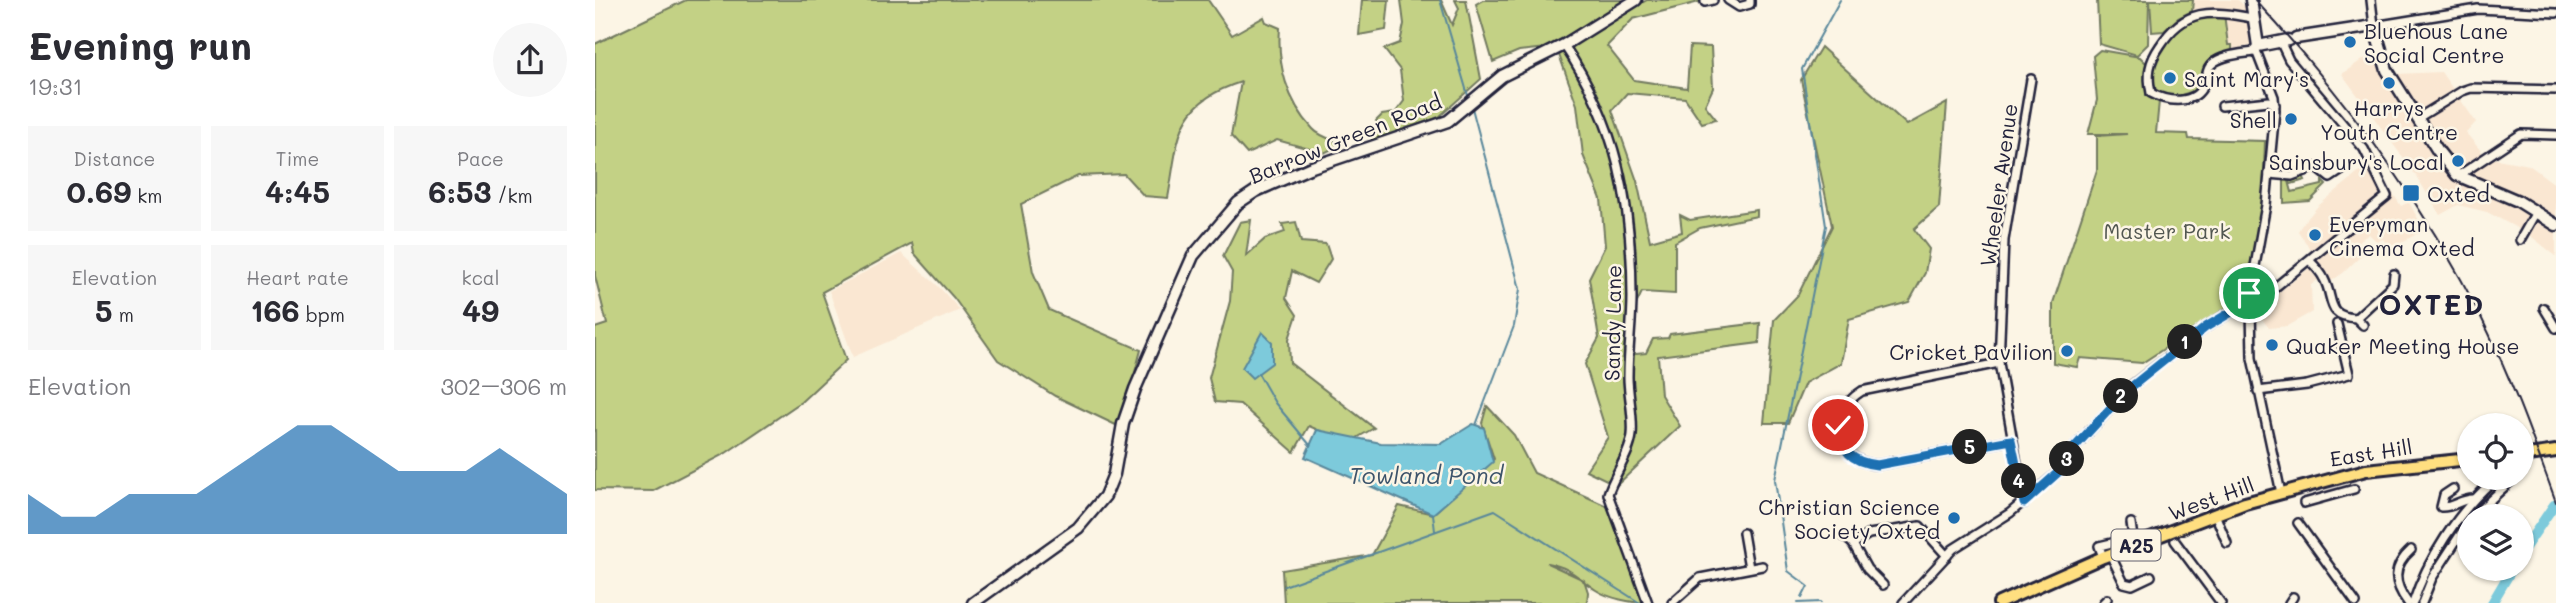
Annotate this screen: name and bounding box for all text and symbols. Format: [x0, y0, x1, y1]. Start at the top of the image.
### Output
place label: Bluehous Lane Social Centre [2364, 17, 2508, 68]
text: Evening run [28, 20, 252, 70]
button: share [493, 23, 567, 97]
marker: Bluehous Lane Social Centre [2342, 34, 2358, 50]
place label: Saint Mary's [2184, 65, 2309, 92]
marker: Saint Mary's [2162, 70, 2178, 86]
text: 19:31 [28, 71, 83, 101]
marker: Harrys Youth Centre [2381, 75, 2397, 91]
street label: Barrow Green Road [1245, 87, 1445, 189]
place label: Harrys Youth Centre [2320, 94, 2458, 145]
street label: Wheeler Avenue [1973, 102, 2023, 268]
place label: Shell [2230, 106, 2277, 133]
marker: Shell [2283, 111, 2299, 127]
text: Distance [74, 146, 155, 171]
text: Time [276, 146, 319, 171]
text: Pace [457, 146, 504, 171]
place label: Sainsbury's Local [2269, 148, 2444, 175]
marker: Sainsbury's Local [2450, 153, 2466, 169]
text: 0.69 [66, 171, 131, 211]
text: 4:45 [265, 171, 330, 211]
text: 6:53 [428, 171, 491, 211]
place label: Oxted [2427, 180, 2490, 207]
text: km [131, 183, 163, 208]
text: /km [491, 183, 533, 208]
marker: Oxted [2401, 183, 2421, 203]
place label: Everyman Cinema Oxted [2329, 210, 2474, 261]
park label: Master Park [2103, 217, 2231, 244]
marker: Everyman Cinema Oxted [2307, 227, 2323, 243]
pin [2219, 263, 2279, 323]
text: Elevation [72, 265, 157, 290]
text: Heart rate [246, 265, 349, 290]
text: kcal [462, 265, 499, 290]
street label: Sandy Lane [1597, 265, 1627, 381]
icon: arrive [2230, 274, 2268, 312]
district label: OXTED [2379, 286, 2485, 322]
text: 5 [95, 290, 113, 330]
text: 166 [250, 290, 300, 330]
text: 49 [462, 290, 499, 330]
text: m [113, 302, 134, 327]
text: bpm [300, 302, 345, 327]
pin: 1 [2167, 324, 2203, 360]
text: 1 [2180, 329, 2189, 354]
place label: Quaker Meeting House [2286, 332, 2519, 359]
marker: Quaker Meeting House [2264, 337, 2280, 353]
place label: Cricket Pavilion [1889, 338, 2053, 365]
marker: Cricket Pavilion [2059, 343, 2075, 359]
text: Elevation [28, 371, 131, 401]
text: 302–306 m [440, 371, 567, 401]
pin: 2 [2103, 378, 2139, 414]
text: 2 [2115, 383, 2126, 408]
pin [1808, 395, 1868, 455]
icon: check [1819, 406, 1857, 444]
map controls [2457, 413, 2534, 581]
button: locate [2457, 413, 2534, 490]
pin: 5 [1953, 430, 1987, 464]
street label: East Hill [2328, 432, 2414, 472]
text: 5 [1964, 434, 1975, 459]
pin: 3 [2049, 442, 2085, 476]
text: 3 [2061, 446, 2072, 471]
water label: Towland Pond [1349, 460, 1504, 490]
pin: 4 [2001, 463, 2037, 498]
text: 4 [2012, 468, 2025, 493]
street label: West Hill [2164, 470, 2258, 526]
place label: Christian Science Society Oxted [1758, 493, 1940, 544]
button: layers [2457, 504, 2534, 581]
marker: Christian Science Society Oxted [1946, 510, 1962, 526]
road number: A25 [2111, 530, 2161, 560]

